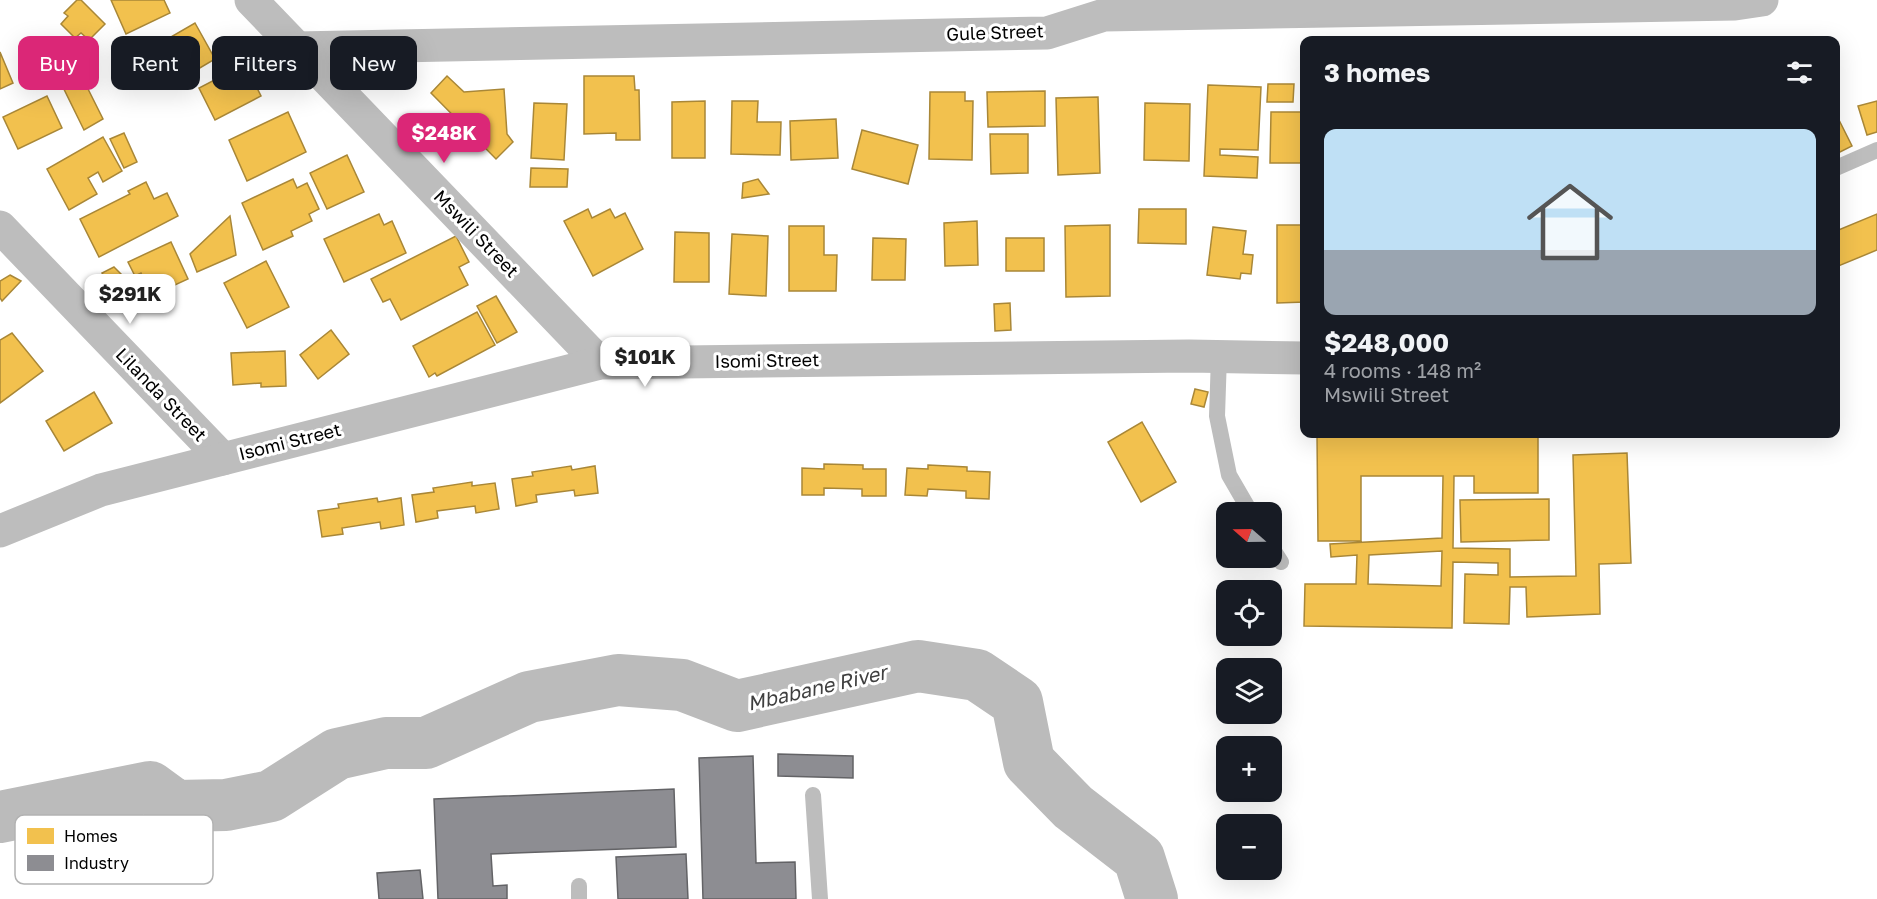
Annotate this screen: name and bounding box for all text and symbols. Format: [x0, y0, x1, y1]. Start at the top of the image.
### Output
street label: Gule Street [946, 19, 1044, 45]
chip: Buy [18, 36, 99, 90]
chip: Rent [111, 36, 200, 90]
chip: Filters [212, 36, 318, 90]
chip: New [330, 36, 417, 90]
icon: filters [1783, 56, 1816, 89]
text: 3 homes [1324, 57, 1430, 88]
pin: $248K [402, 113, 486, 164]
text: $248K [411, 120, 477, 144]
icon: home [1516, 168, 1624, 276]
street label: Mswili Street [430, 185, 524, 282]
pin: $291K [88, 274, 172, 325]
text: $291K [98, 281, 162, 305]
text: $248,000 [1324, 327, 1449, 358]
pin: $101K [603, 337, 687, 388]
street label: Lilanda Street [112, 343, 212, 446]
text: $101K [614, 344, 676, 368]
street label: Isomi Street [715, 348, 819, 372]
text: 4 rooms · 148 m² [1324, 358, 1481, 382]
text: Mswili Street [1324, 382, 1449, 406]
street label: Isomi Street [236, 418, 343, 464]
north arrow [1216, 502, 1282, 568]
map controls [1216, 502, 1282, 880]
button: locate [1216, 580, 1282, 646]
button: layers [1216, 658, 1282, 724]
water label: Mbabane River [745, 659, 892, 715]
button: + [1216, 736, 1282, 802]
button: − [1216, 814, 1282, 880]
legend [15, 815, 213, 884]
text: Homes [64, 826, 118, 846]
text: Industry [64, 853, 129, 873]

